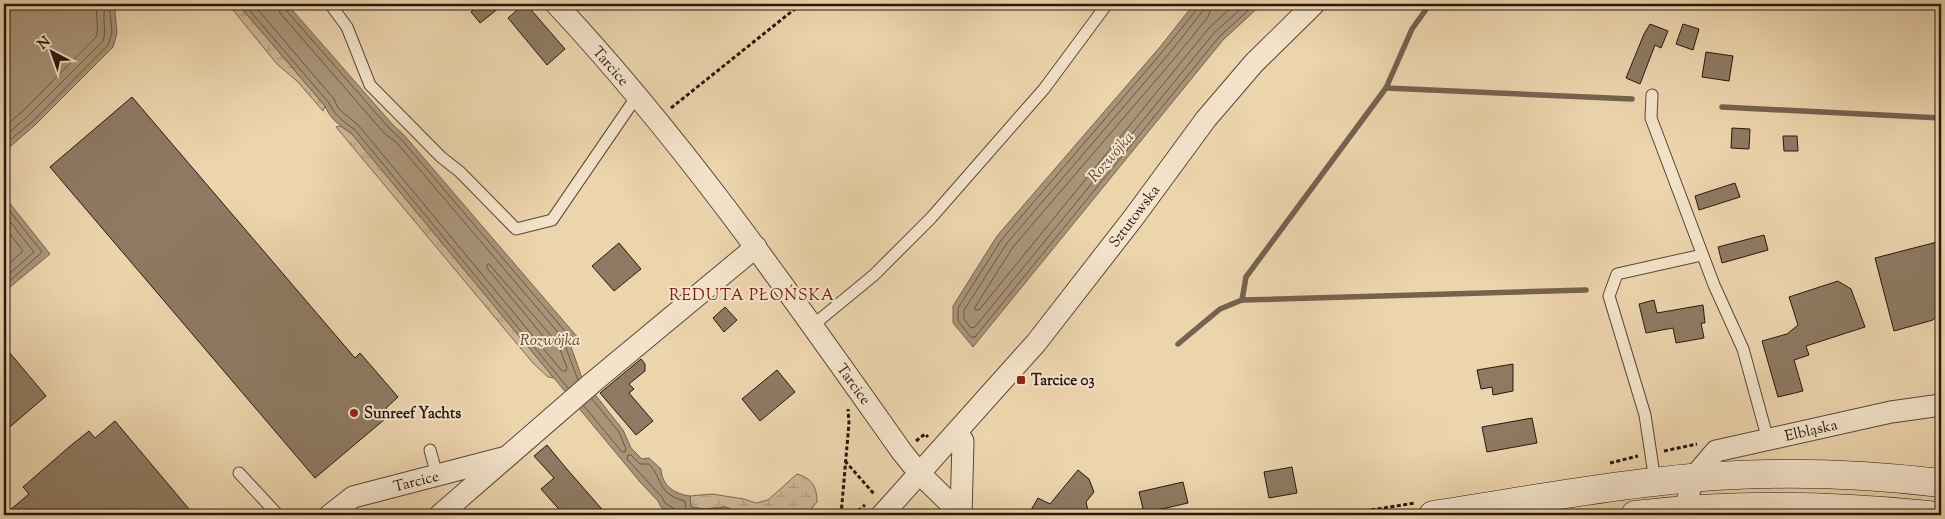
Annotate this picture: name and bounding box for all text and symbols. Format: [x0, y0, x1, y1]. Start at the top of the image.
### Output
north arrow [28, 28, 78, 78]
text: N [34, 32, 56, 55]
street label: Tarcice [587, 43, 633, 91]
water label: Rozwójka [1083, 127, 1140, 188]
street label: Sztutowska [1105, 181, 1166, 253]
district label: REDUTA PŁOŃSKA [669, 284, 835, 308]
water label: Rozwójka [520, 330, 580, 353]
street label: Tarcice [831, 360, 875, 410]
place label: Tarcice 03 [1031, 371, 1094, 392]
marker: Tarcice 03 [1015, 374, 1027, 386]
place label: Sunreef Yachts [364, 404, 461, 425]
marker: Sunreef Yachts [348, 407, 360, 419]
street label: Elbląska [1783, 415, 1840, 448]
street label: Tarcice [391, 467, 441, 498]

